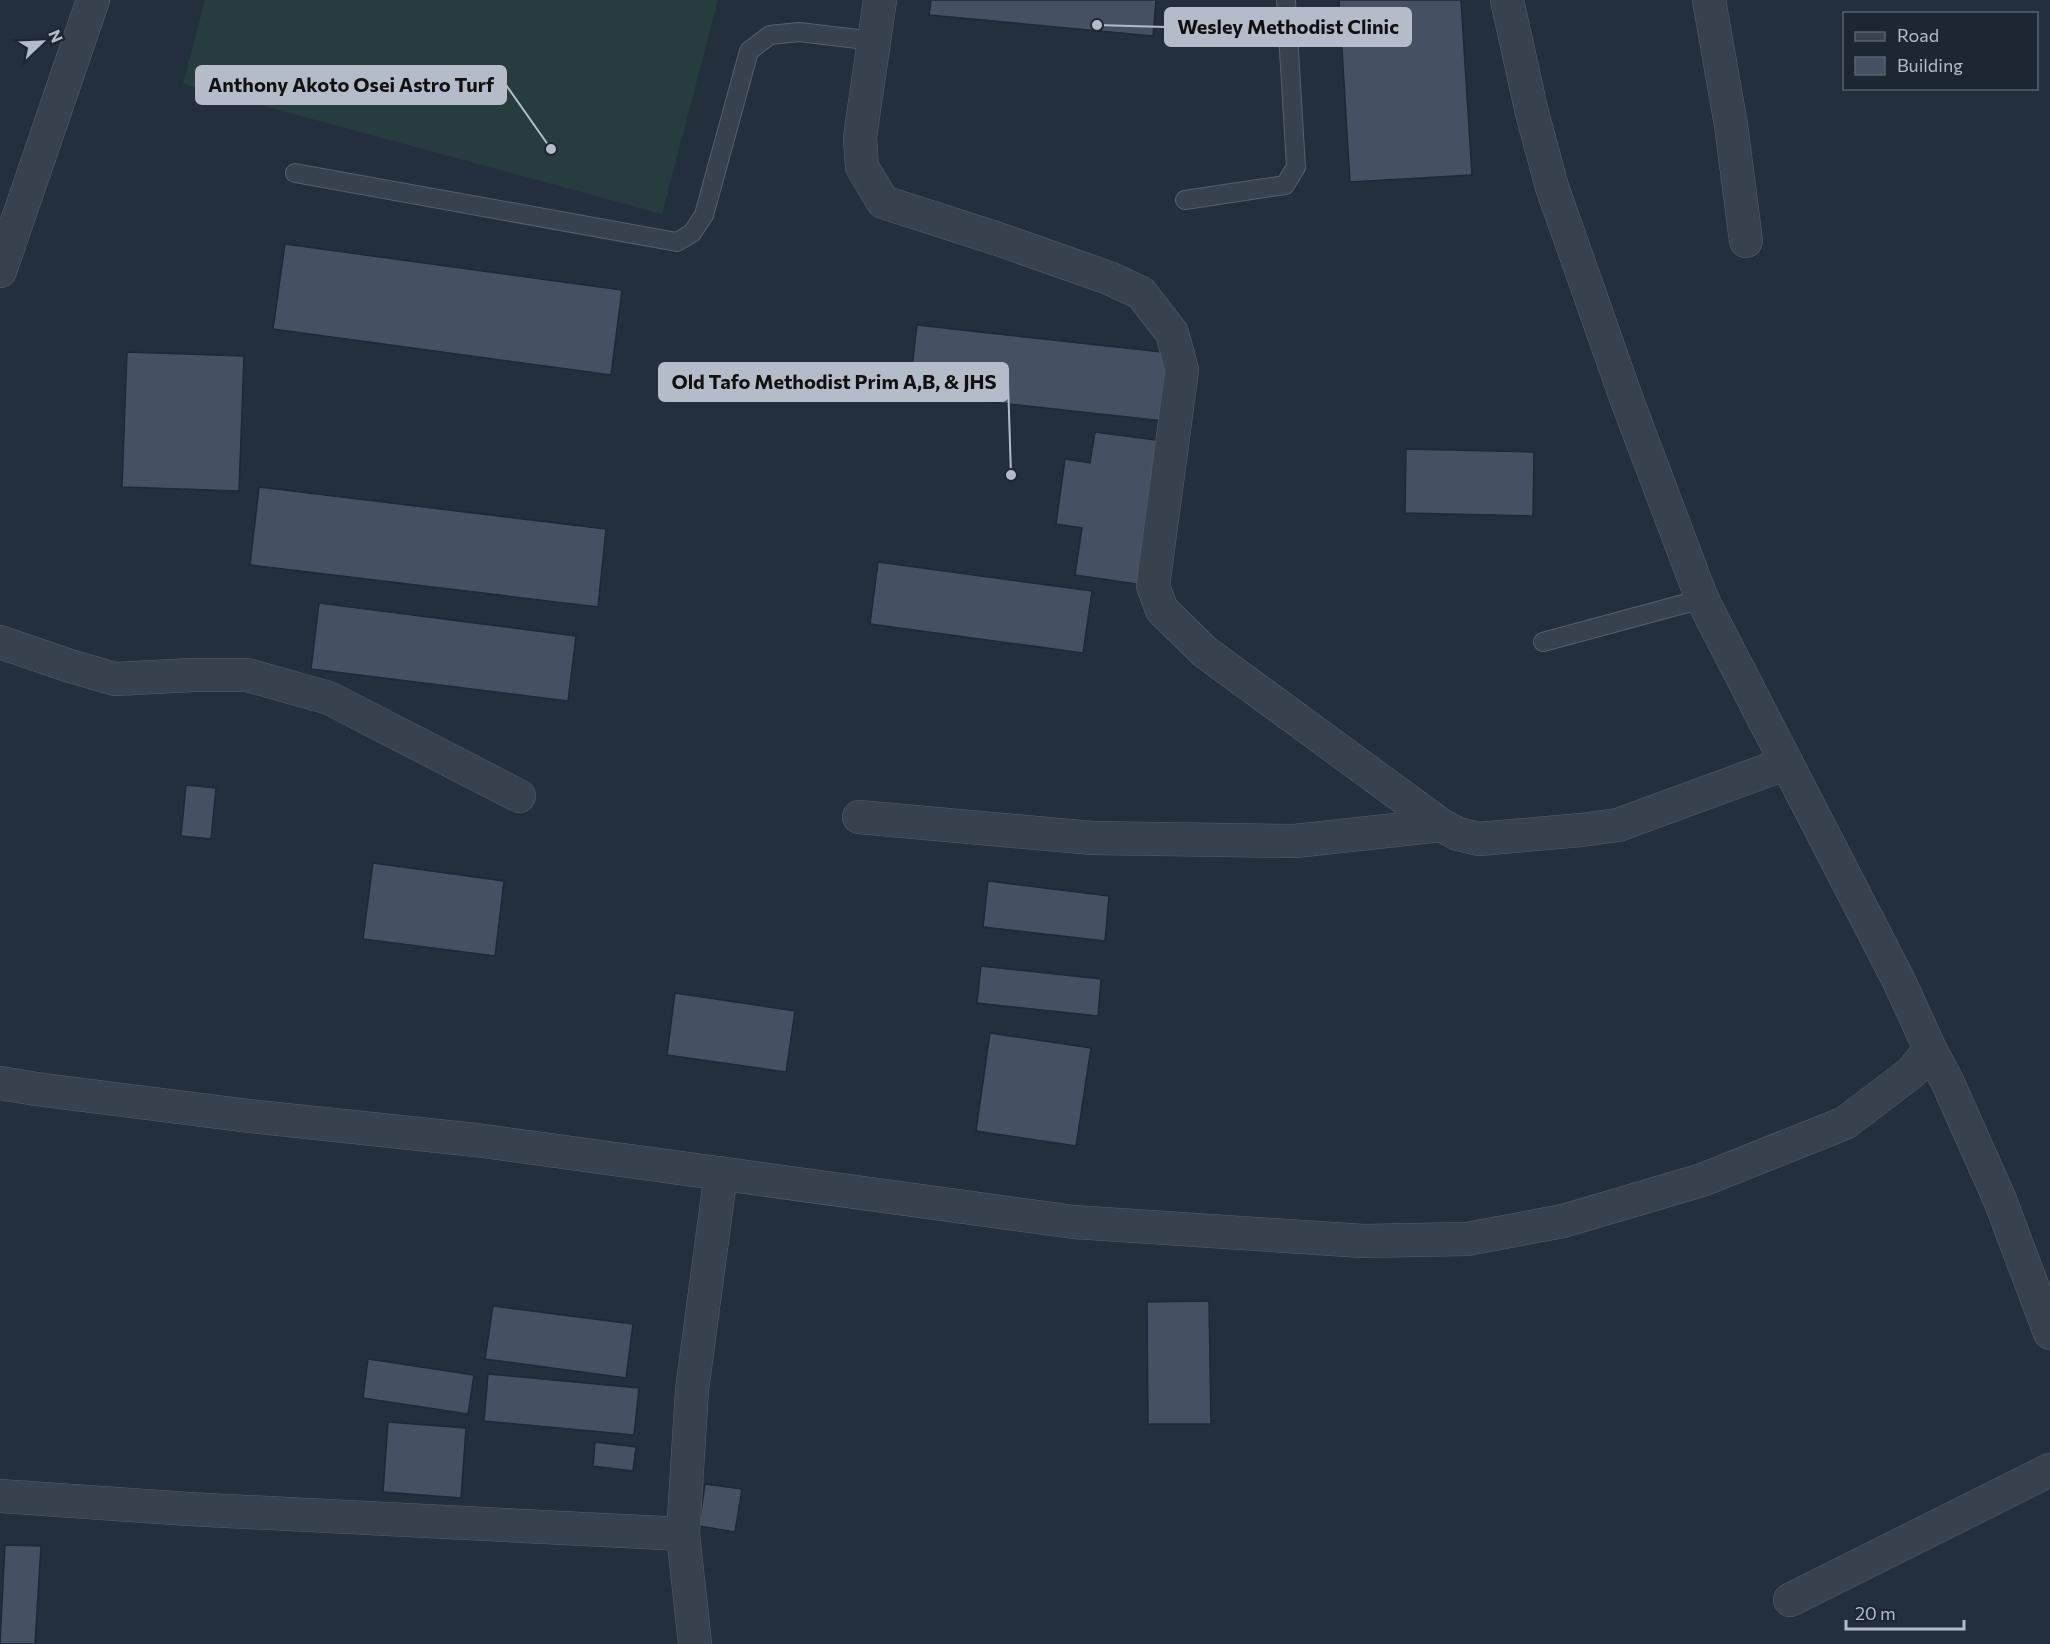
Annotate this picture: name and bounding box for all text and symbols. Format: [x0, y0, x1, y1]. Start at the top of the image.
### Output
callout: Wesley Methodist Clinic [1165, 8, 1411, 46]
north arrow [12, 12, 72, 72]
legend [1843, 12, 2038, 90]
text: Wesley Methodist Clinic [1177, 14, 1399, 38]
text: Road [1897, 24, 1939, 46]
text: N [45, 27, 67, 45]
text: Building [1897, 54, 1963, 76]
callout: Anthony Akoto Osei Astro Turf [196, 66, 506, 104]
text: Anthony Akoto Osei Astro Turf [208, 72, 495, 96]
callout: Old Tafo Methodist Prim A,B, & JHS [659, 363, 1008, 401]
text: Old Tafo Methodist Prim A,B, & JHS [671, 369, 997, 393]
scale bar [1846, 1593, 1964, 1631]
text: 20 m [1855, 1602, 1896, 1624]

